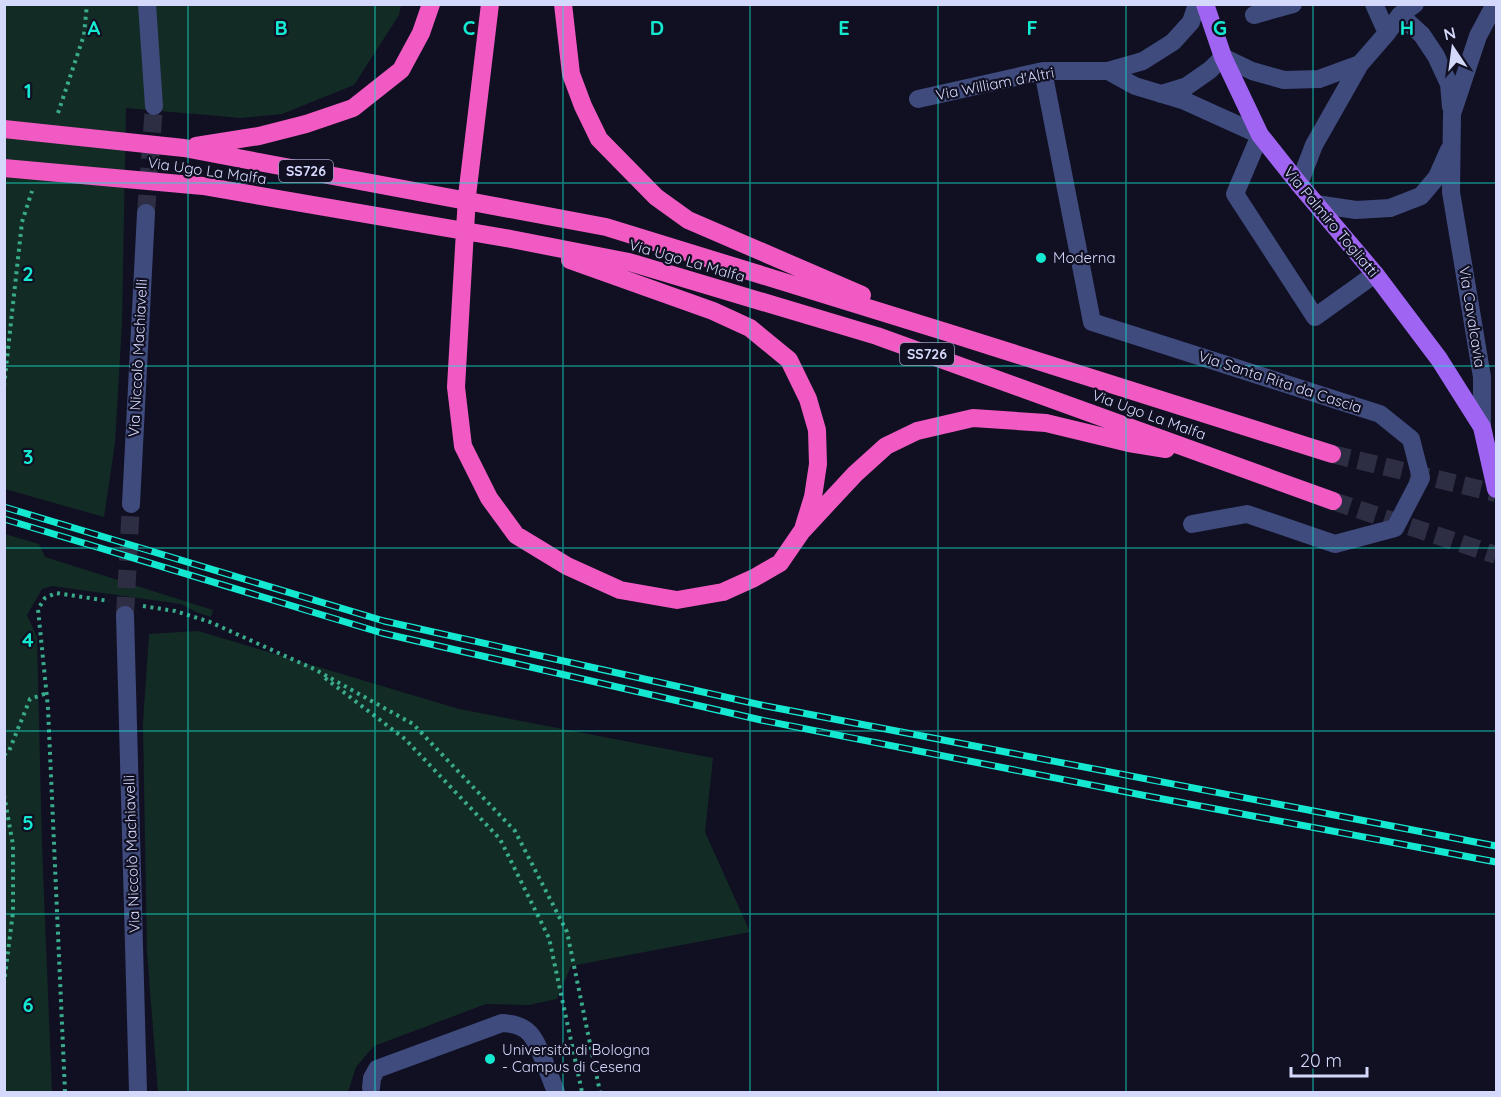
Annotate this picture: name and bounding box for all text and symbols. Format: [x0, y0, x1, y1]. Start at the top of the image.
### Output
text: A [88, 15, 101, 40]
text: B [274, 15, 288, 40]
text: C [463, 15, 476, 40]
text: D [650, 15, 664, 40]
text: E [838, 15, 850, 40]
text: F [1026, 15, 1038, 40]
text: G [1213, 15, 1227, 40]
text: H [1400, 15, 1414, 40]
north arrow [1423, 18, 1483, 78]
text: N [1442, 22, 1458, 44]
street label: Via William d'Altri [934, 63, 1056, 104]
text: 1 [24, 78, 32, 103]
street label: Via Ugo La Malfa [146, 153, 268, 188]
road number: SS726 [279, 160, 333, 182]
street label: Via Palmiro Togliatti [1280, 163, 1383, 281]
street label: Via Ugo La Malfa [627, 235, 747, 286]
place label: Moderna [1053, 248, 1116, 267]
marker: Moderna [1034, 251, 1048, 265]
text: 2 [22, 261, 34, 286]
street label: Via Cavalcavia [1455, 265, 1490, 369]
street label: Via Niccolò Machiavelli [124, 279, 151, 437]
road number: SS726 [900, 343, 954, 365]
street label: Via Santa Rita da Cascia [1196, 346, 1364, 417]
street label: Via Ugo La Malfa [1090, 385, 1209, 444]
text: 3 [23, 444, 33, 469]
text: 4 [22, 627, 34, 652]
street label: Via Niccolò Machiavelli [119, 775, 144, 933]
text: 5 [22, 810, 34, 835]
text: 6 [22, 992, 34, 1017]
place label: Università di Bologna - Campus di Cesena [502, 1040, 650, 1076]
scale bar [1291, 1040, 1368, 1078]
text: 20 m [1300, 1049, 1342, 1072]
marker: Università di Bologna - Campus di Cesena [483, 1052, 497, 1066]

